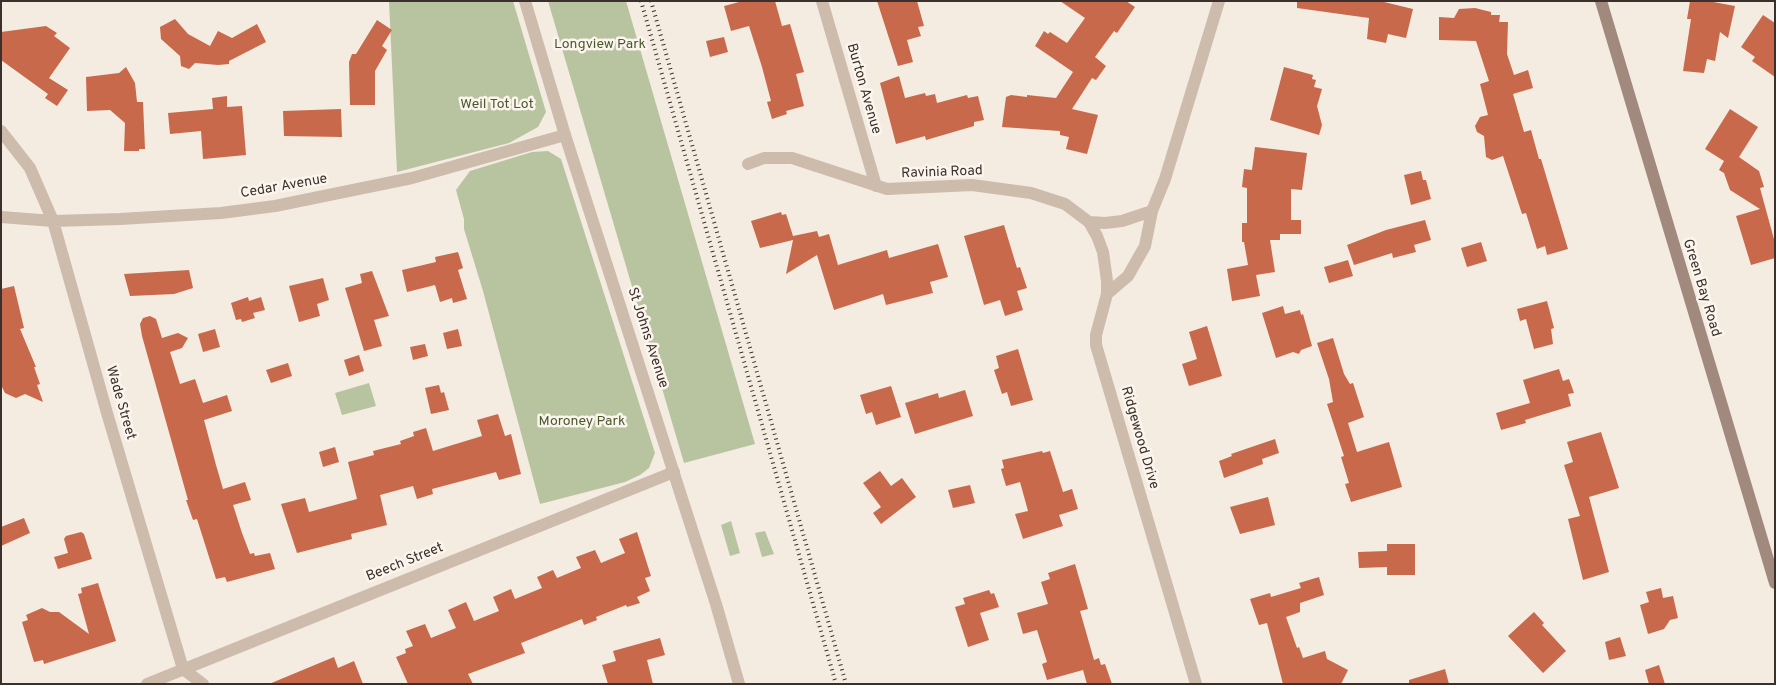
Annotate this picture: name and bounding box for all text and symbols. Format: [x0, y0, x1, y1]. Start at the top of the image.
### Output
park label: Longview Park [554, 37, 646, 53]
street label: Burton Avenue [842, 42, 884, 136]
park label: Weil Tot Lot [460, 97, 534, 113]
street label: Ravinia Road [901, 163, 983, 183]
street label: Cedar Avenue [239, 171, 329, 203]
street label: Green Bay Road [1678, 237, 1724, 339]
street label: St Johns Avenue [623, 286, 671, 390]
street label: Wade Street [101, 364, 139, 442]
street label: Ridgewood Drive [1116, 385, 1162, 491]
park label: Moroney Park [539, 414, 625, 430]
street label: Beech Street [364, 540, 446, 586]

